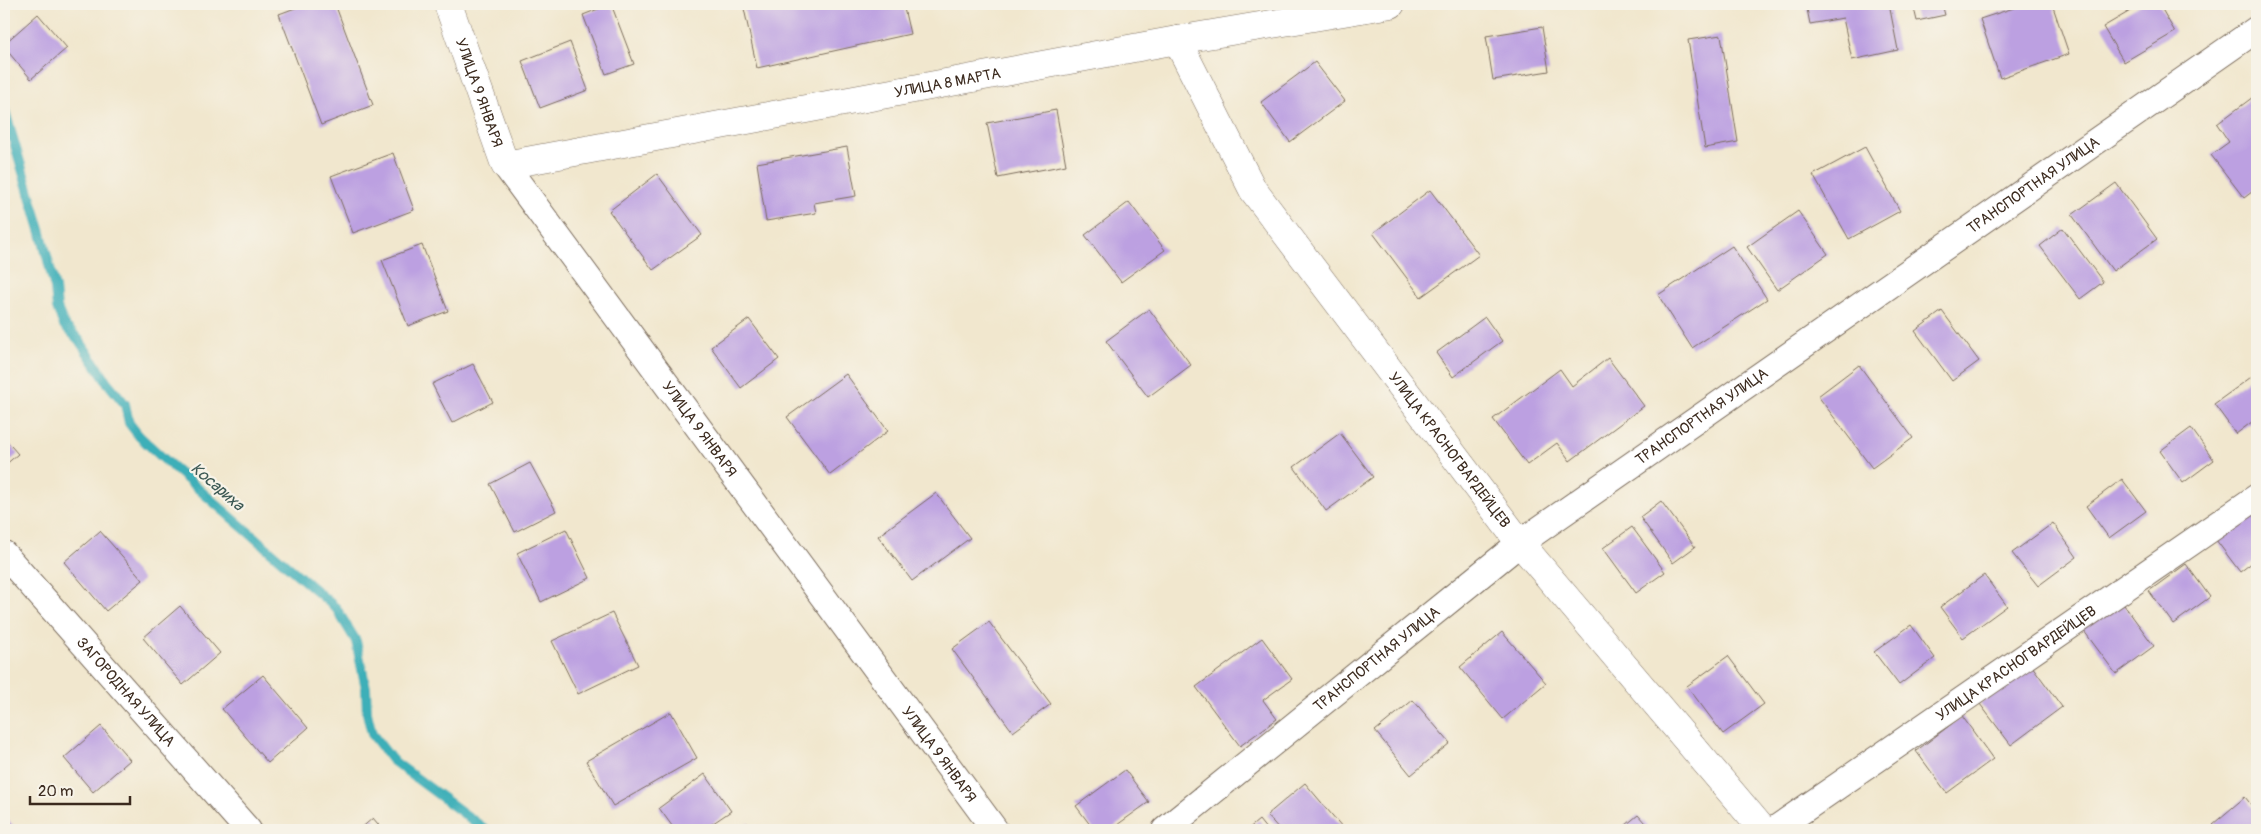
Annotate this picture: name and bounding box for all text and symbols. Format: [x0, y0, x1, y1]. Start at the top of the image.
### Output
street label: УЛИЦА 9 ЯНВАРЯ [451, 36, 507, 150]
street label: УЛИЦА 8 МАРТА [893, 64, 1003, 102]
street label: ТРАНСПОРТНАЯ УЛИЦА [1963, 133, 2103, 238]
street label: ТРАНСПОРТНАЯ УЛИЦА [1632, 364, 1772, 469]
street label: УЛИЦА КРАСНОГВАРДЕЙЦЕВ [1384, 368, 1514, 532]
street label: УЛИЦА 9 ЯНВАРЯ [658, 378, 741, 481]
water label: Косариха [187, 458, 249, 516]
street label: ТРАНСПОРТНАЯ УЛИЦА [1310, 602, 1444, 716]
street label: УЛИЦА КРАСНОГВАРДЕЙЦЕВ [1932, 602, 2100, 725]
street label: ЗАГОРОДНАЯ УЛИЦА [72, 633, 179, 751]
street label: УЛИЦА 9 ЯНВАРЯ [897, 703, 980, 806]
scale bar [30, 774, 130, 806]
text: 20 m [38, 782, 73, 801]

